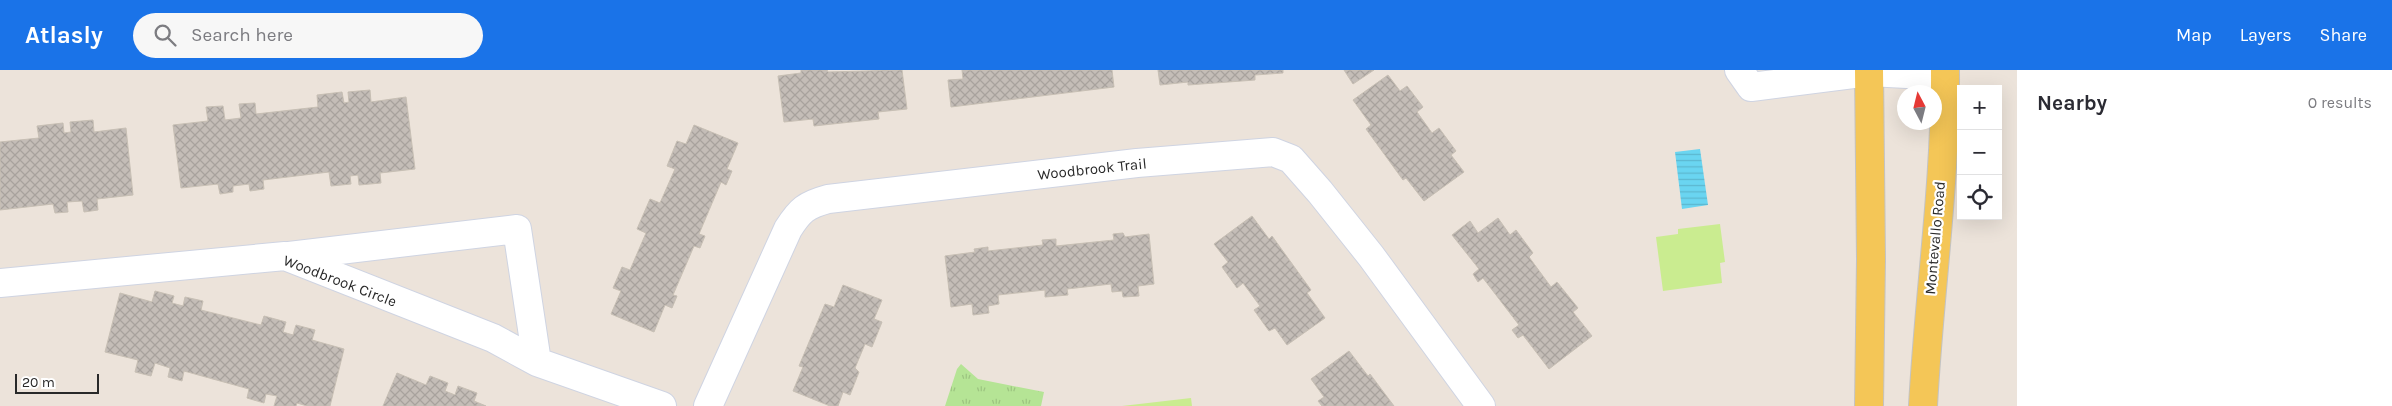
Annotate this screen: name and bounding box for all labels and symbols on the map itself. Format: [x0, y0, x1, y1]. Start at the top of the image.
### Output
north arrow [1897, 85, 1942, 130]
street label: Woodbrook Trail [1037, 154, 1147, 184]
street label: Montevallo Road [1921, 181, 1949, 295]
street label: Woodbrook Circle [281, 251, 399, 311]
scale bar [15, 371, 99, 394]

